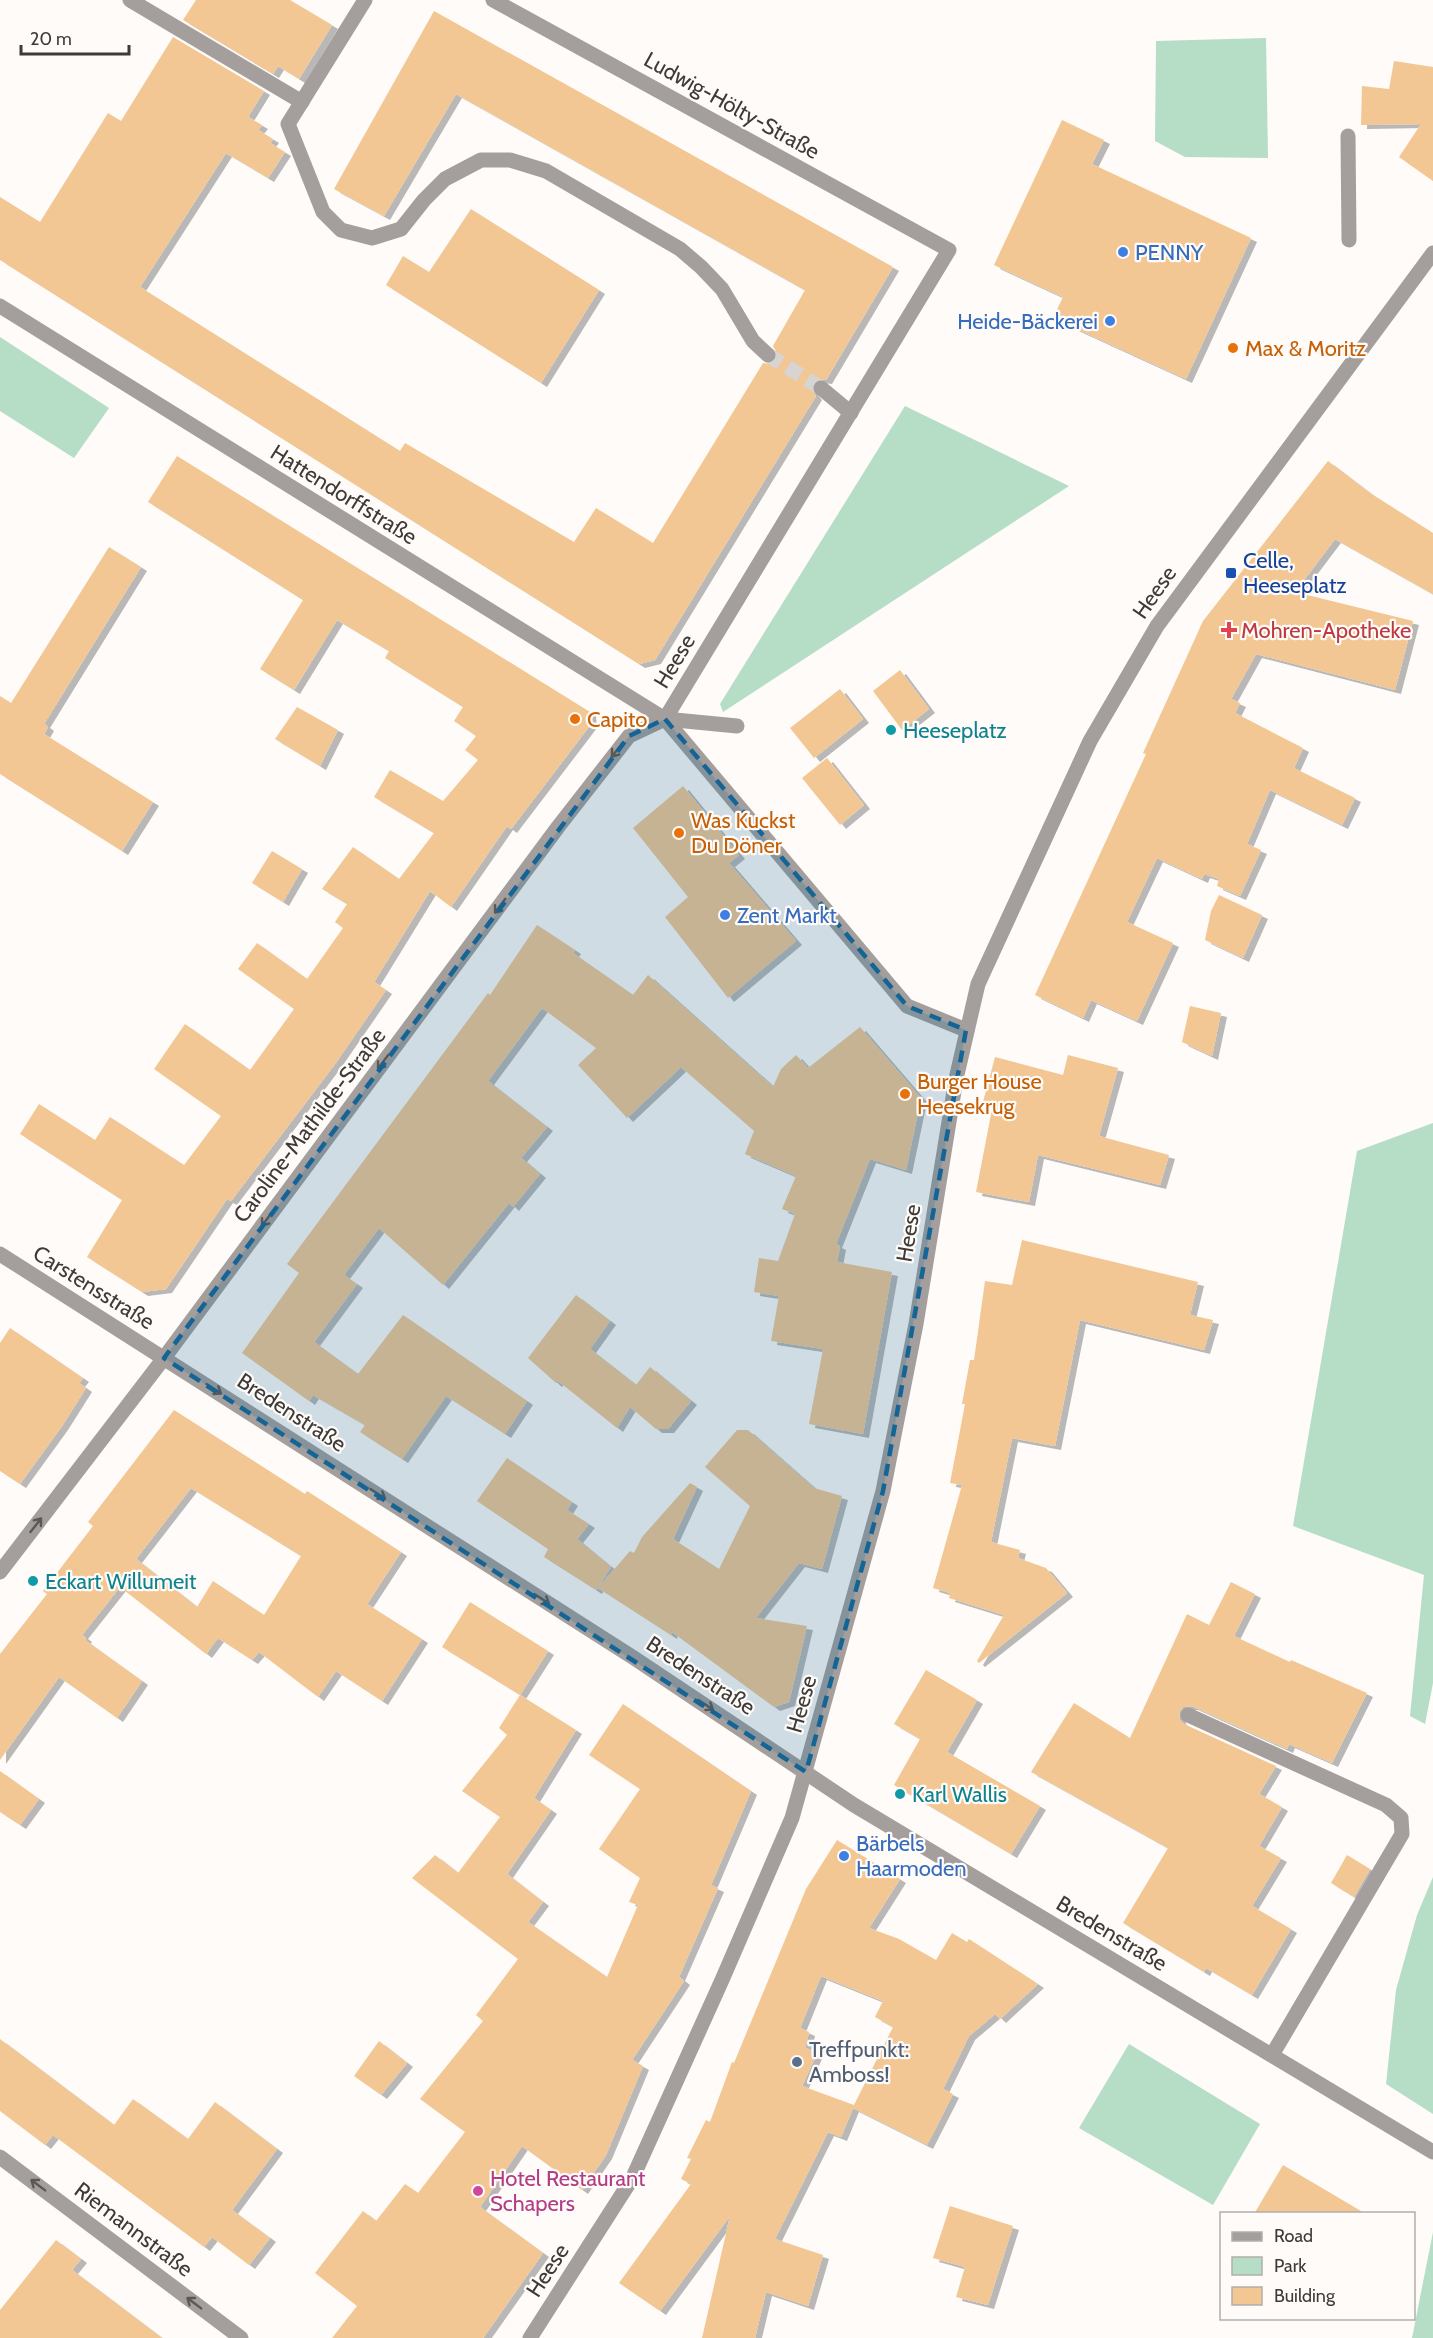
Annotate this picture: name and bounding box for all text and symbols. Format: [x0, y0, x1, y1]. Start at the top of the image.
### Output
scale bar [21, 18, 129, 56]
text: 20 m [30, 28, 72, 50]
street label: Ludwig-Hölty-Straße [639, 46, 824, 165]
place label: PENNY [1135, 239, 1204, 266]
marker: PENNY [1116, 245, 1130, 259]
place label: Heide-Bäckerei [957, 308, 1098, 335]
marker: Heide-Bäckerei [1103, 314, 1117, 328]
place label: Max & Moritz [1245, 335, 1366, 362]
marker: Max & Moritz [1226, 341, 1240, 355]
street label: Hattendorffstraße [266, 439, 422, 550]
place label: Celle, Heeseplatz [1243, 547, 1347, 599]
street label: Heese [1127, 561, 1182, 624]
marker: Celle, Heeseplatz [1224, 566, 1238, 580]
place label: Mohren-Apotheke [1241, 617, 1411, 644]
marker: Mohren-Apotheke [1222, 623, 1236, 637]
street label: Heese [648, 629, 701, 693]
place label: Capito [587, 706, 647, 733]
marker: Capito [568, 712, 582, 726]
place label: Heeseplatz [903, 717, 1007, 744]
marker: Heeseplatz [884, 723, 898, 737]
one-way arrow [611, 742, 624, 758]
place label: Was Kuckst Du Döner [691, 807, 796, 859]
marker: Was Kuckst Du Döner [672, 826, 686, 840]
one-way arrow [493, 897, 506, 913]
place label: Zent Markt [737, 902, 837, 929]
marker: Zent Markt [718, 908, 732, 922]
street label: Caroline-Mathilde-Straße [227, 1023, 391, 1228]
one-way arrow [377, 1054, 390, 1070]
place label: Burger House Heesekrug [917, 1068, 1042, 1120]
marker: Burger House Heesekrug [898, 1087, 912, 1101]
street label: Heese [891, 1202, 926, 1264]
one-way arrow [261, 1210, 274, 1226]
street label: Carstensstraße [28, 1239, 159, 1335]
street label: Bredenstraße [232, 1367, 351, 1458]
one-way arrow [205, 1383, 222, 1396]
one-way arrow [369, 1489, 386, 1501]
one-way arrow [29, 1517, 42, 1533]
place label: Eckart Willumeit [45, 1568, 197, 1595]
marker: Eckart Willumeit [26, 1574, 40, 1588]
one-way arrow [533, 1594, 550, 1606]
street label: Bredenstraße [641, 1630, 760, 1721]
street label: Heese [780, 1672, 822, 1736]
one-way arrow [697, 1700, 714, 1712]
place label: Karl Wallis [912, 1781, 1007, 1808]
marker: Karl Wallis [893, 1787, 907, 1801]
place label: Bärbels Haarmoden [856, 1830, 967, 1882]
marker: Bärbels Haarmoden [837, 1849, 851, 1863]
street label: Bredenstraße [1051, 1890, 1172, 1977]
place label: Treffpunkt: Amboss! [809, 2036, 909, 2088]
marker: Treffpunkt: Amboss! [790, 2055, 804, 2069]
place label: Hotel Restaurant Schapers [490, 2165, 646, 2217]
street label: Riemannstraße [69, 2176, 198, 2283]
one-way arrow [31, 2179, 47, 2192]
marker: Hotel Restaurant Schapers [471, 2184, 485, 2198]
legend [1220, 2212, 1415, 2320]
text: Road [1274, 2225, 1313, 2247]
street label: Heese [520, 2239, 575, 2302]
text: Park [1274, 2255, 1307, 2277]
text: Building [1274, 2285, 1336, 2307]
one-way arrow [186, 2296, 202, 2309]

